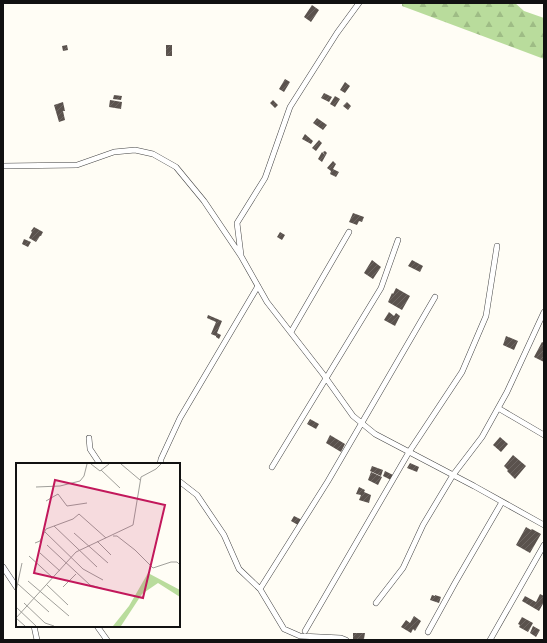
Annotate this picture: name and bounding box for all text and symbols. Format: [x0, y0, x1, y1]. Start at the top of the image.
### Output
inset map [16, 463, 180, 627]

